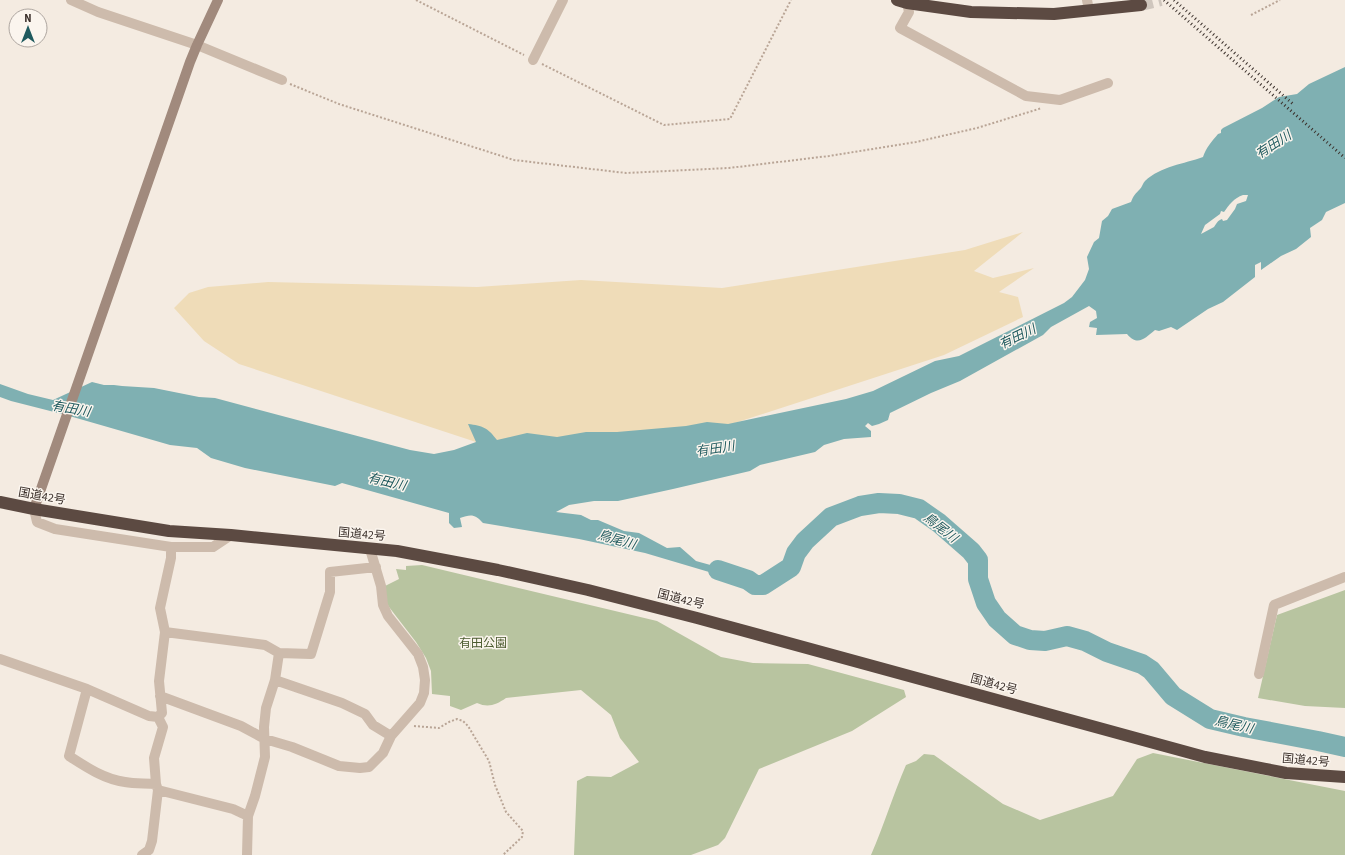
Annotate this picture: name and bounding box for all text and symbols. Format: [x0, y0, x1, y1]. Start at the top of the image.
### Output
north arrow [8, 8, 48, 48]
text: N [24, 11, 32, 26]
water label: 有田川 [1252, 126, 1296, 163]
water label: 有田川 [996, 319, 1041, 354]
water label: 有田川 [50, 397, 94, 422]
water label: 有田川 [694, 437, 738, 461]
water label: 有田川 [366, 469, 410, 496]
street label: 国道42号 [17, 484, 67, 509]
water label: 鳥尾川 [919, 509, 963, 548]
street label: 国道42号 [337, 524, 387, 545]
water label: 鳥尾川 [595, 526, 640, 555]
street label: 国道42号 [656, 585, 706, 614]
park label: 有田公園 [459, 635, 507, 652]
street label: 国道42号 [969, 670, 1019, 699]
water label: 鳥尾川 [1213, 712, 1257, 739]
street label: 国道42号 [1281, 750, 1331, 771]

